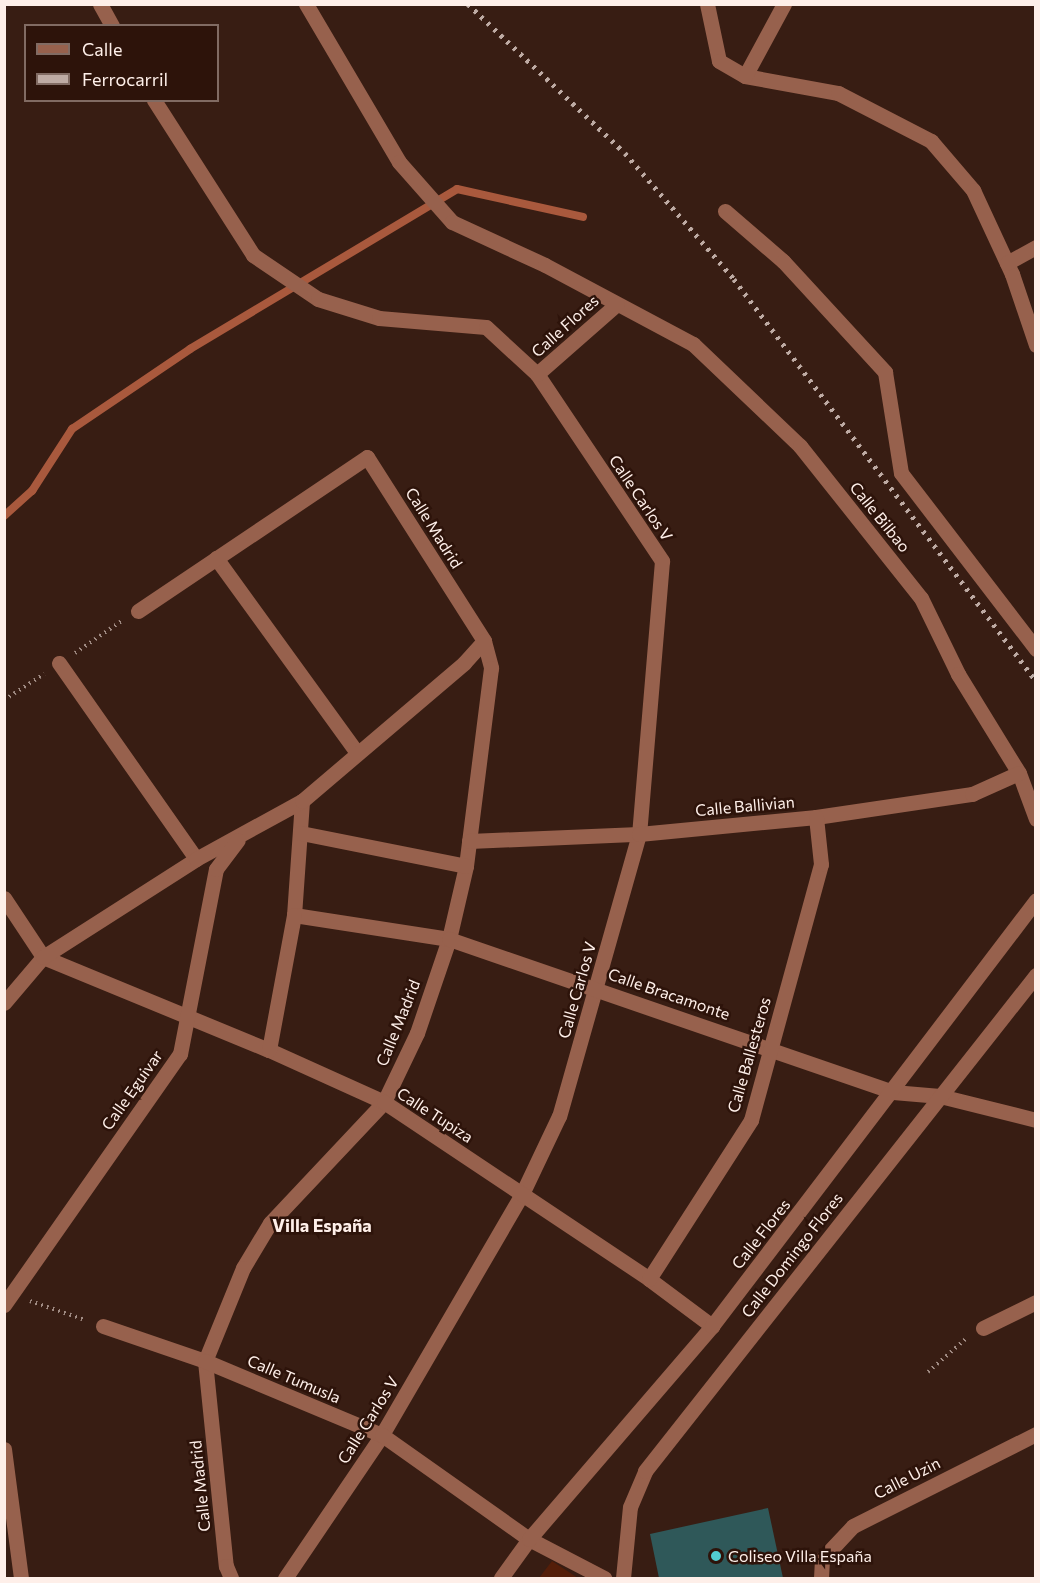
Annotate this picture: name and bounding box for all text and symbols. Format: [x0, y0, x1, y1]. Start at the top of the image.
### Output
legend [24, 24, 219, 102]
text: Calle [82, 38, 122, 60]
text: Ferrocarril [82, 68, 168, 90]
street label: Calle Flores [528, 291, 602, 361]
street label: Calle Carlos V [605, 451, 677, 545]
street label: Calle Bilbao [846, 478, 914, 556]
street label: Calle Madrid [402, 484, 466, 572]
street label: Calle Ballivian [694, 792, 796, 820]
street label: Calle Carlos V [554, 940, 600, 1040]
street label: Calle Bracamonte [605, 964, 733, 1024]
street label: Calle Madrid [372, 977, 424, 1069]
street label: Calle Ballesteros [723, 995, 775, 1115]
street label: Calle Eguivar [97, 1046, 167, 1134]
street label: Calle Tupiza [393, 1083, 477, 1147]
street label: Calle Domingo Flores [737, 1189, 847, 1321]
street label: Calle Flores [728, 1195, 794, 1273]
district label: Villa España [272, 1214, 372, 1236]
street label: Calle Tumusla [244, 1351, 344, 1407]
street label: Calle Carlos V [334, 1373, 402, 1467]
street label: Calle Madrid [186, 1440, 214, 1532]
street label: Calle Uzin [871, 1453, 943, 1503]
place label: Coliseo Villa España [728, 1546, 872, 1566]
marker: Coliseo Villa España [709, 1549, 723, 1563]

